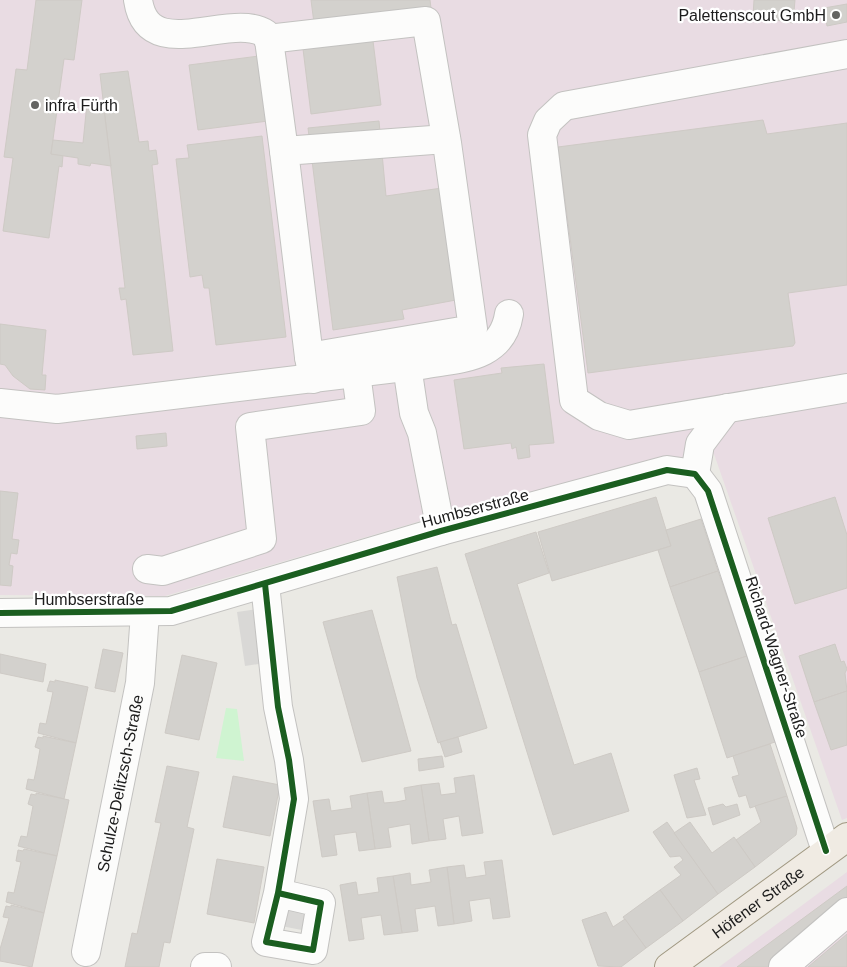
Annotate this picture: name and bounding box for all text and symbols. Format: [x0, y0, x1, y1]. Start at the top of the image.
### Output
place label: Palettenscout GmbH [678, 7, 826, 24]
marker: Palettenscout GmbH [830, 9, 842, 21]
place label: infra Fürth [45, 97, 118, 114]
marker: infra Fürth [29, 99, 41, 111]
street label: Humbserstraße [420, 486, 531, 531]
street label: Richard-Wagner-Straße [742, 574, 811, 740]
street label: Humbserstraße [34, 591, 144, 608]
street label: Schulze-Delitzsch-Straße [94, 693, 146, 874]
street label: Höfener Straße [709, 863, 807, 942]

